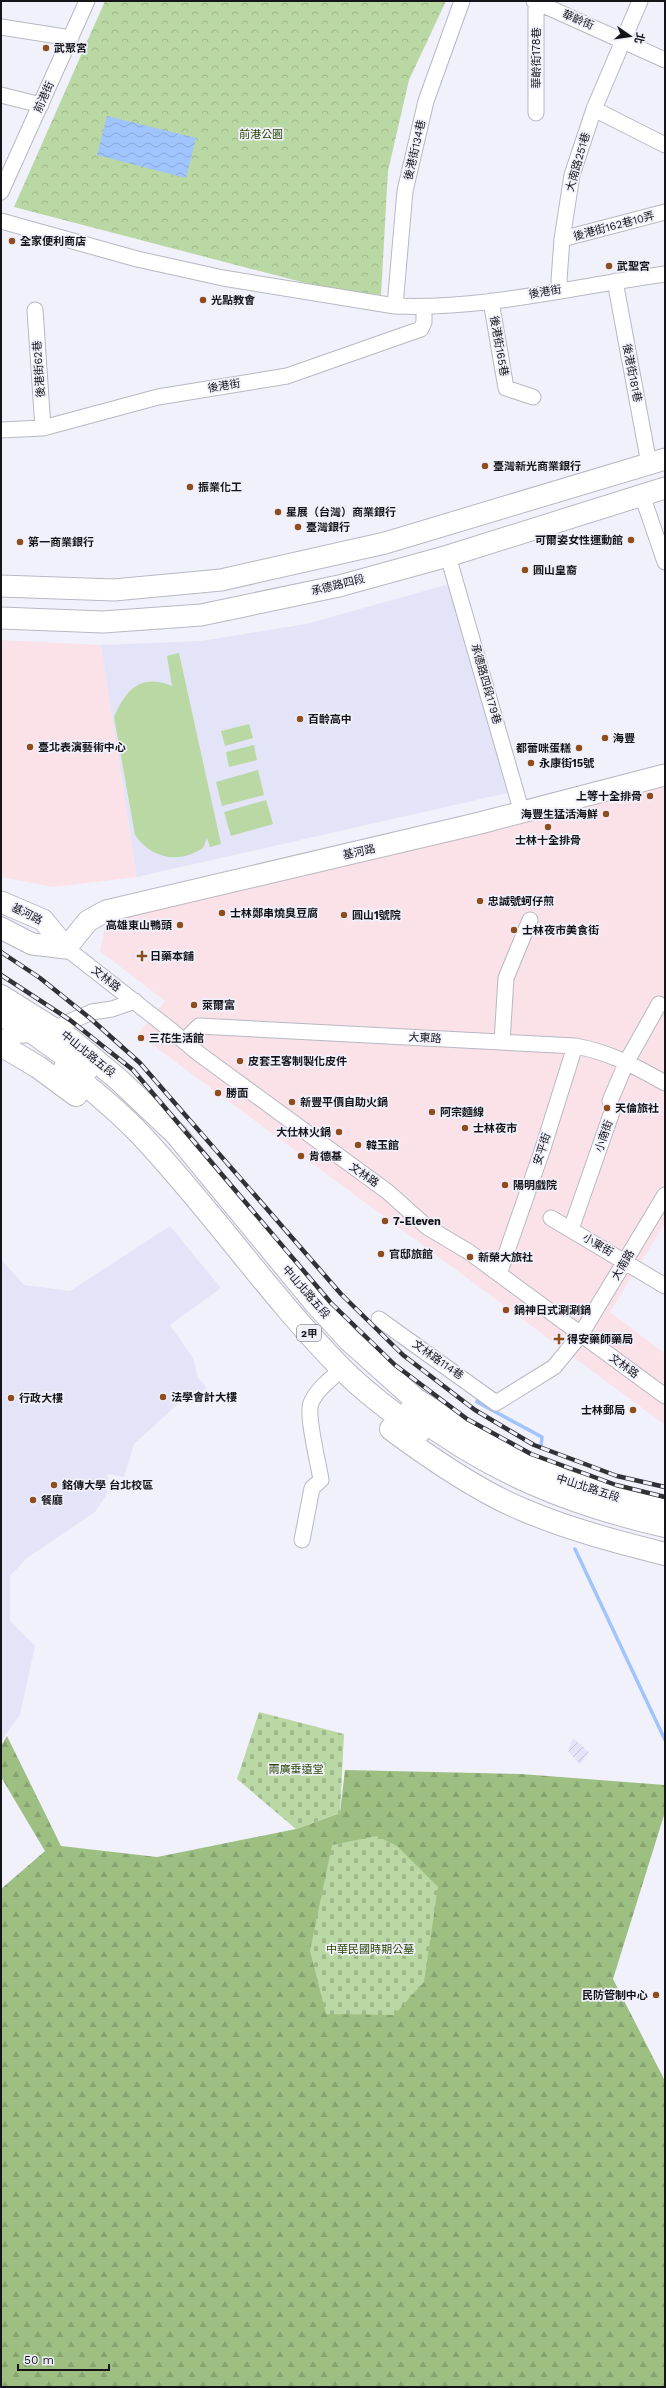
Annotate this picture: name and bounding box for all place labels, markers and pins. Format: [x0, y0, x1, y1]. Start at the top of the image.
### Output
place label: 武聚宮 [54, 42, 87, 55]
marker: 武聚宮 [41, 43, 51, 53]
place label: 全家便利商店 [20, 235, 86, 248]
marker: 全家便利商店 [7, 236, 17, 246]
place label: 武聖宮 [617, 260, 650, 273]
marker: 武聖宮 [604, 261, 614, 271]
place label: 光點教會 [211, 294, 255, 307]
marker: 光點教會 [198, 295, 208, 305]
place label: 臺灣新光商業銀行 [493, 460, 581, 473]
marker: 臺灣新光商業銀行 [480, 461, 490, 471]
place label: 振業化工 [198, 481, 242, 494]
marker: 振業化工 [185, 482, 195, 492]
place label: 星展（台灣）商業銀行 [286, 506, 396, 519]
marker: 星展（台灣）商業銀行 [273, 507, 283, 517]
place label: 臺灣銀行 [306, 521, 350, 534]
marker: 臺灣銀行 [293, 522, 303, 532]
place label: 可爾姿女性運動館 [535, 534, 623, 547]
marker: 可爾姿女性運動館 [626, 535, 636, 545]
place label: 第一商業銀行 [28, 536, 94, 549]
marker: 第一商業銀行 [15, 537, 25, 547]
place label: 圓山皇裔 [533, 564, 577, 577]
marker: 圓山皇裔 [520, 565, 530, 575]
place label: 百齡高中 [308, 713, 352, 726]
marker: 百齡高中 [295, 714, 305, 724]
place label: 海豐 [613, 732, 635, 745]
marker: 海豐 [600, 733, 610, 743]
place label: 臺北表演藝術中心 [38, 741, 126, 754]
marker: 臺北表演藝術中心 [25, 742, 35, 752]
place label: 都蕾咪蛋糕 [516, 742, 571, 755]
marker: 都蕾咪蛋糕 [574, 743, 584, 753]
place label: 永康街15號 [539, 757, 594, 770]
marker: 永康街15號 [526, 758, 536, 768]
place label: 上等十全排骨 [576, 790, 642, 803]
marker: 上等十全排骨 [645, 791, 655, 801]
place label: 海豐生猛活海鮮 [521, 808, 598, 821]
marker: 海豐生猛活海鮮 [601, 809, 611, 819]
marker: 士林十全排骨 [543, 822, 553, 832]
place label: 士林十全排骨 [515, 834, 581, 847]
place label: 忠誠號蚵仔煎 [488, 895, 554, 908]
marker: 忠誠號蚵仔煎 [475, 896, 485, 906]
place label: 士林鄭串燒臭豆腐 [230, 907, 318, 920]
marker: 士林鄭串燒臭豆腐 [217, 908, 227, 918]
place label: 圓山1號院 [352, 909, 401, 922]
marker: 圓山1號院 [339, 910, 349, 920]
place label: 高雄東山鴨頭 [106, 919, 172, 932]
marker: 高雄東山鴨頭 [175, 920, 185, 930]
place label: 士林夜市美食街 [522, 924, 599, 937]
marker: 士林夜市美食街 [509, 925, 519, 935]
place label: 日藥本舖 [150, 950, 194, 963]
marker: 日藥本舖 [137, 951, 147, 961]
place label: 萊爾富 [202, 999, 235, 1012]
marker: 萊爾富 [189, 1000, 199, 1010]
place label: 三花生活館 [149, 1032, 204, 1045]
marker: 三花生活館 [136, 1033, 146, 1043]
place label: 皮套王客制製化皮件 [248, 1055, 347, 1068]
marker: 皮套王客制製化皮件 [235, 1056, 245, 1066]
place label: 勝面 [226, 1087, 248, 1100]
marker: 勝面 [213, 1088, 223, 1098]
place label: 新豐平價自助火鍋 [300, 1096, 388, 1109]
marker: 新豐平價自助火鍋 [287, 1097, 297, 1107]
place label: 天倫旅社 [615, 1102, 659, 1115]
marker: 天倫旅社 [602, 1103, 612, 1113]
place label: 阿宗麵線 [440, 1106, 484, 1119]
marker: 阿宗麵線 [427, 1107, 437, 1117]
place label: 士林夜市 [473, 1122, 517, 1135]
marker: 士林夜市 [460, 1123, 470, 1133]
place label: 大仕林火鍋 [276, 1126, 331, 1139]
marker: 大仕林火鍋 [334, 1127, 344, 1137]
place label: 韓玉館 [366, 1139, 399, 1152]
marker: 韓玉館 [353, 1140, 363, 1150]
place label: 肯德基 [309, 1150, 342, 1163]
marker: 肯德基 [296, 1151, 306, 1161]
place label: 陽明戲院 [513, 1179, 557, 1192]
marker: 陽明戲院 [500, 1180, 510, 1190]
place label: 7-Eleven [393, 1215, 441, 1228]
marker: 7-Eleven [380, 1216, 390, 1226]
place label: 官邸旅館 [389, 1248, 433, 1261]
marker: 官邸旅館 [376, 1249, 386, 1259]
place label: 新榮大旅社 [478, 1251, 533, 1264]
marker: 新榮大旅社 [465, 1252, 475, 1262]
place label: 鍋神日式涮涮鍋 [514, 1304, 591, 1317]
marker: 鍋神日式涮涮鍋 [501, 1305, 511, 1315]
place label: 得安藥師藥局 [567, 1333, 633, 1346]
marker: 得安藥師藥局 [554, 1334, 564, 1344]
place label: 法學會計大樓 [171, 1391, 237, 1404]
place label: 行政大樓 [19, 1392, 63, 1405]
marker: 法學會計大樓 [158, 1392, 168, 1402]
marker: 行政大樓 [6, 1393, 16, 1403]
place label: 士林郵局 [581, 1404, 625, 1417]
marker: 士林郵局 [628, 1405, 638, 1415]
place label: 銘傳大學 台北校區 [62, 1479, 153, 1492]
marker: 銘傳大學 台北校區 [49, 1480, 59, 1490]
place label: 餐廳 [41, 1494, 63, 1507]
marker: 餐廳 [28, 1495, 38, 1505]
place label: 民防管制中心 [582, 1989, 648, 2002]
marker: 民防管制中心 [651, 1990, 661, 2000]

